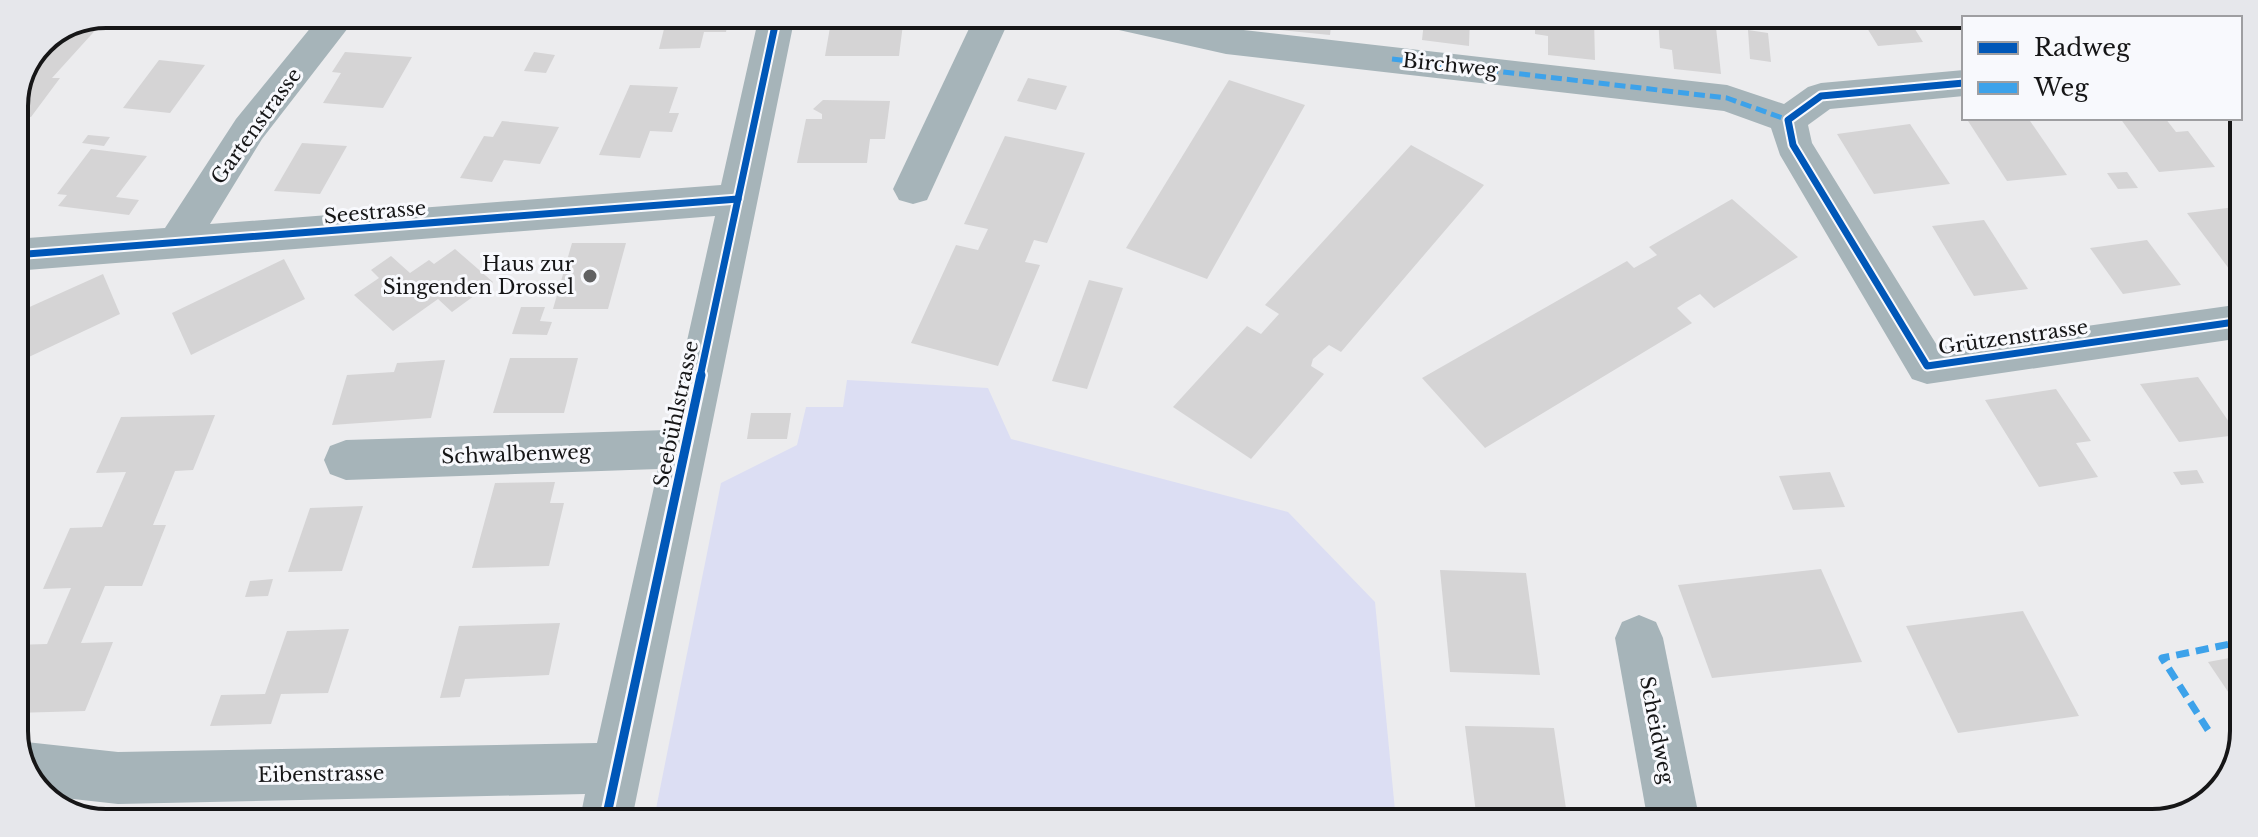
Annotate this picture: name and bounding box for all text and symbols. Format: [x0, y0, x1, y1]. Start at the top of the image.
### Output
legend [1962, 16, 2242, 120]
text: Radweg [2034, 33, 2131, 62]
street label: Birchweg [1401, 48, 1500, 82]
street label: Gartenstrasse [206, 63, 306, 189]
text: Weg [2033, 73, 2089, 102]
street label: Seestrasse [323, 196, 427, 228]
place label: Haus zur Singenden Drossel [383, 252, 574, 299]
marker: Haus zur Singenden Drossel [581, 267, 599, 285]
street label: Grützenstrasse [1936, 315, 2090, 359]
street label: Seebühlstrasse [649, 338, 703, 490]
street label: Schwalbenweg [441, 439, 592, 469]
street label: Scheidweg [1635, 674, 1679, 787]
street label: Eibenstrasse [258, 761, 384, 787]

